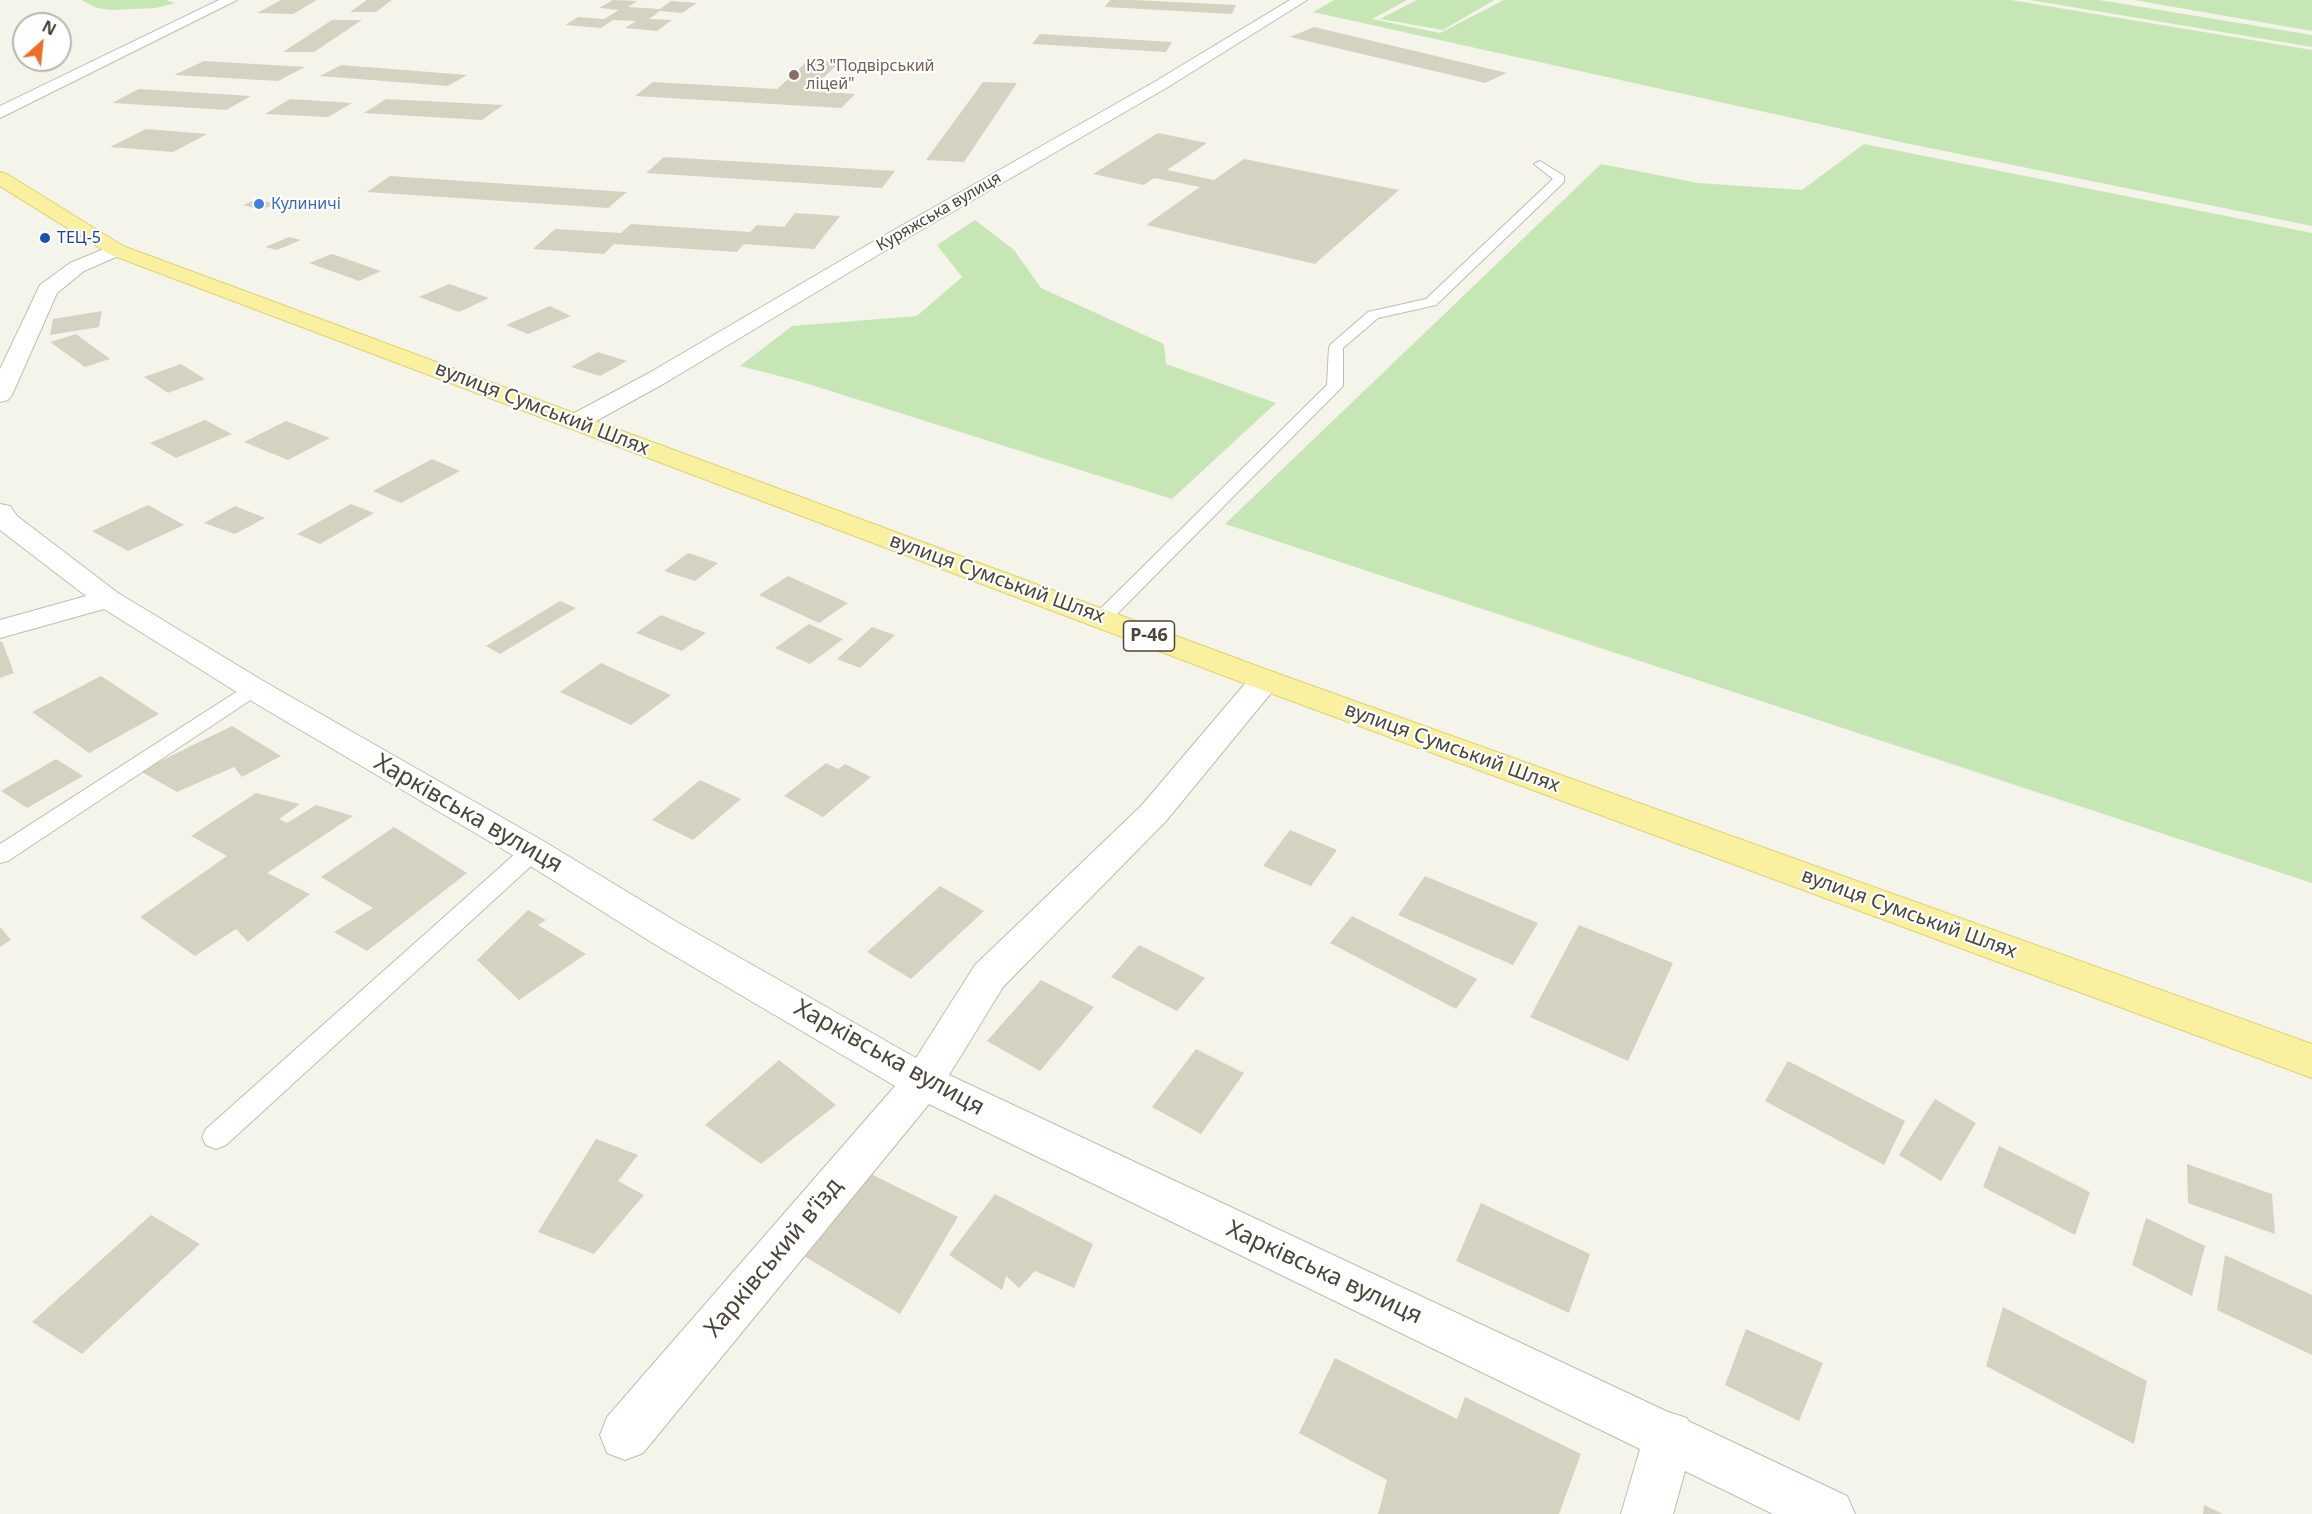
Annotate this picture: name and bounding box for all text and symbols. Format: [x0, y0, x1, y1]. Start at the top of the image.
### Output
north arrow [12, 12, 72, 72]
text: N [38, 15, 60, 40]
place label: КЗ "Подвірський ліцей" [806, 56, 935, 94]
marker: КЗ "Подвірський ліцей" [787, 68, 801, 82]
street label: Куряжська вулиця [873, 168, 1005, 256]
place label: Кулиничі [271, 194, 341, 214]
marker: Кулиничі [252, 197, 266, 211]
place label: ТЕЦ-5 [57, 228, 101, 248]
marker: ТЕЦ-5 [38, 231, 52, 245]
street label: вулиця Сумський Шлях [432, 357, 652, 461]
street label: вулиця Сумський Шлях [886, 529, 1108, 629]
road number: Р-46 [1124, 621, 1174, 651]
street label: вулиця Сумський Шлях [1341, 698, 1563, 798]
street label: Харківська вулиця [369, 748, 567, 880]
street label: вулиця Сумський Шлях [1798, 864, 2020, 964]
street label: Харківська вулиця [789, 994, 989, 1122]
street label: Харківський в’їзд [699, 1173, 849, 1343]
street label: Харківська вулиця [1221, 1215, 1427, 1331]

